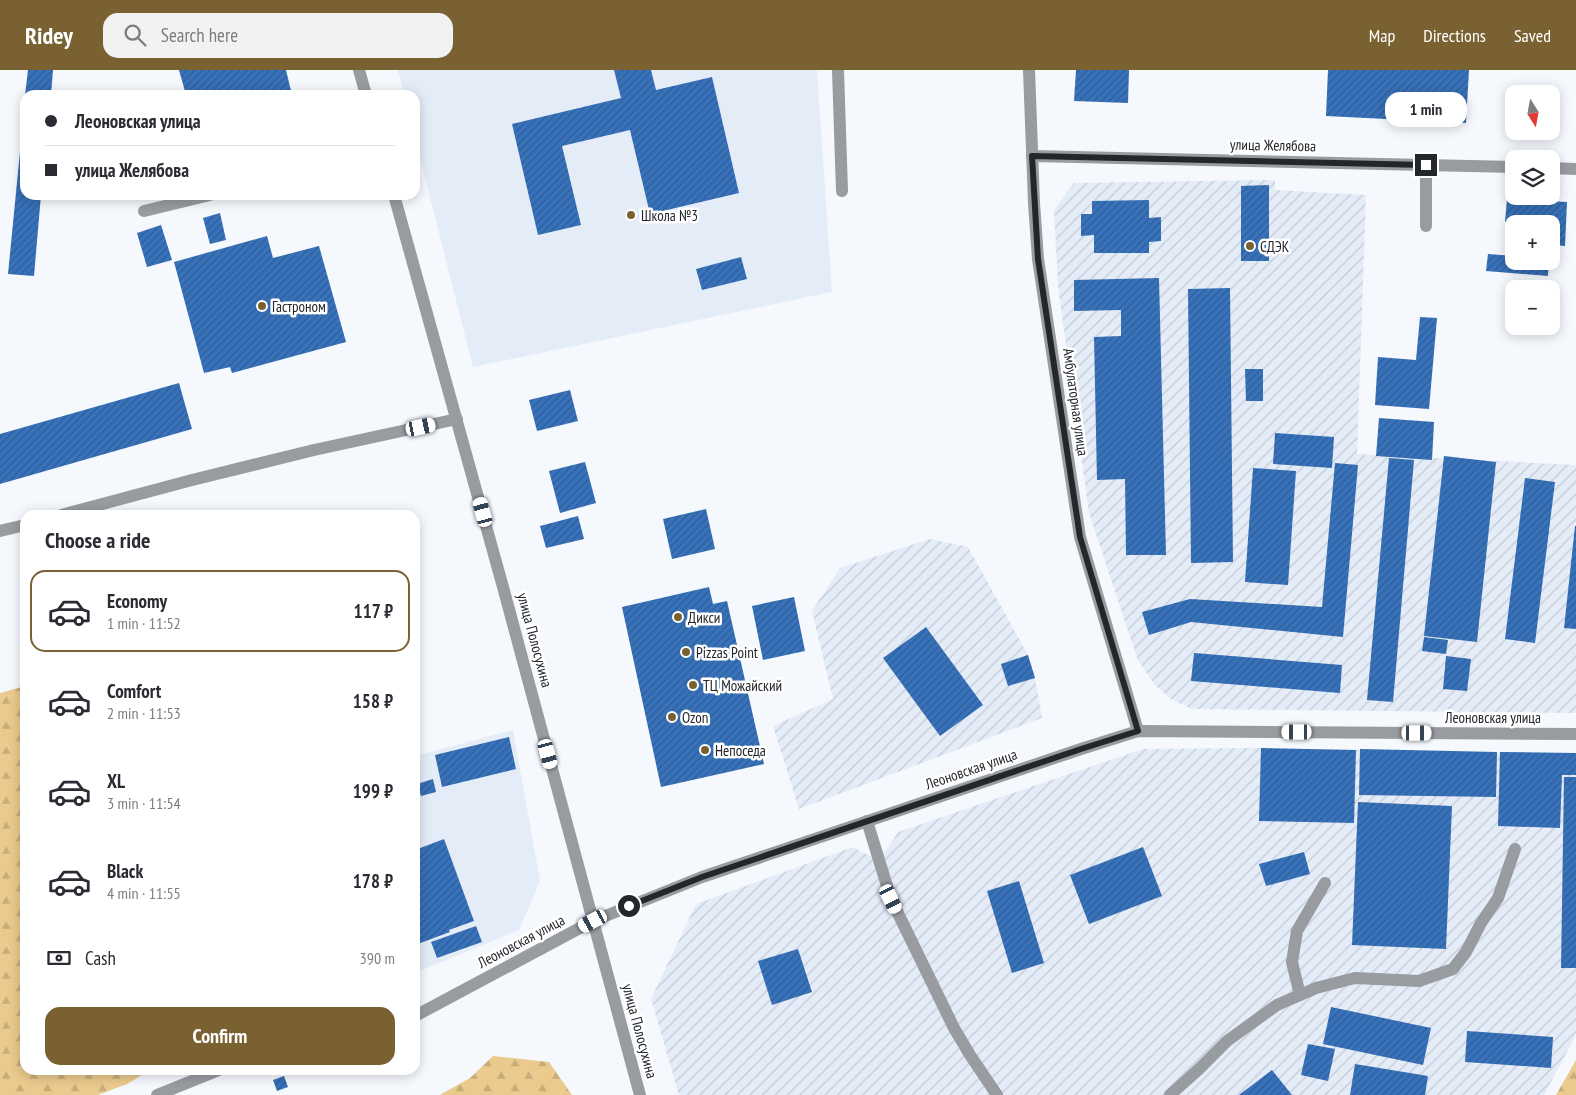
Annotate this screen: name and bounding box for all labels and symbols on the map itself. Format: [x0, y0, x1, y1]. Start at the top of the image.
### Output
north arrow [1505, 85, 1560, 140]
callout: 1 min [1385, 92, 1467, 128]
street label: улица Желябова [1230, 135, 1316, 155]
route end [1415, 154, 1437, 176]
place label: Школа №3 [641, 206, 698, 225]
marker: Школа №3 [625, 209, 637, 221]
place label: СДЭК [1260, 237, 1290, 256]
marker: СДЭК [1244, 240, 1256, 252]
place label: Гастроном [272, 297, 326, 316]
marker: Гастроном [256, 300, 268, 312]
street label: Амбулаторная улица [1059, 347, 1093, 457]
car [404, 417, 437, 437]
car [471, 496, 494, 528]
street label: улица Полосухина [513, 591, 557, 689]
place label: Дикси [688, 608, 720, 627]
marker: Дикси [672, 611, 684, 623]
place label: Pizzas Point [696, 643, 758, 662]
marker: Pizzas Point [680, 646, 692, 658]
place label: ТЦ Можайский [703, 676, 782, 695]
marker: ТЦ Можайский [687, 679, 699, 691]
place label: Ozon [682, 708, 708, 727]
street label: Леоновская улица [1444, 708, 1541, 727]
marker: Ozon [666, 711, 678, 723]
car [1282, 725, 1312, 740]
car [1402, 726, 1432, 741]
car [536, 738, 559, 770]
place label: Непоседа [715, 741, 766, 760]
marker: Непоседа [699, 744, 711, 756]
street label: Леоновская улица [922, 744, 1019, 794]
car [877, 882, 904, 916]
route start [618, 895, 640, 917]
car [576, 907, 609, 935]
street label: Леоновская улица [473, 910, 568, 972]
street label: улица Полосухина [618, 982, 662, 1080]

